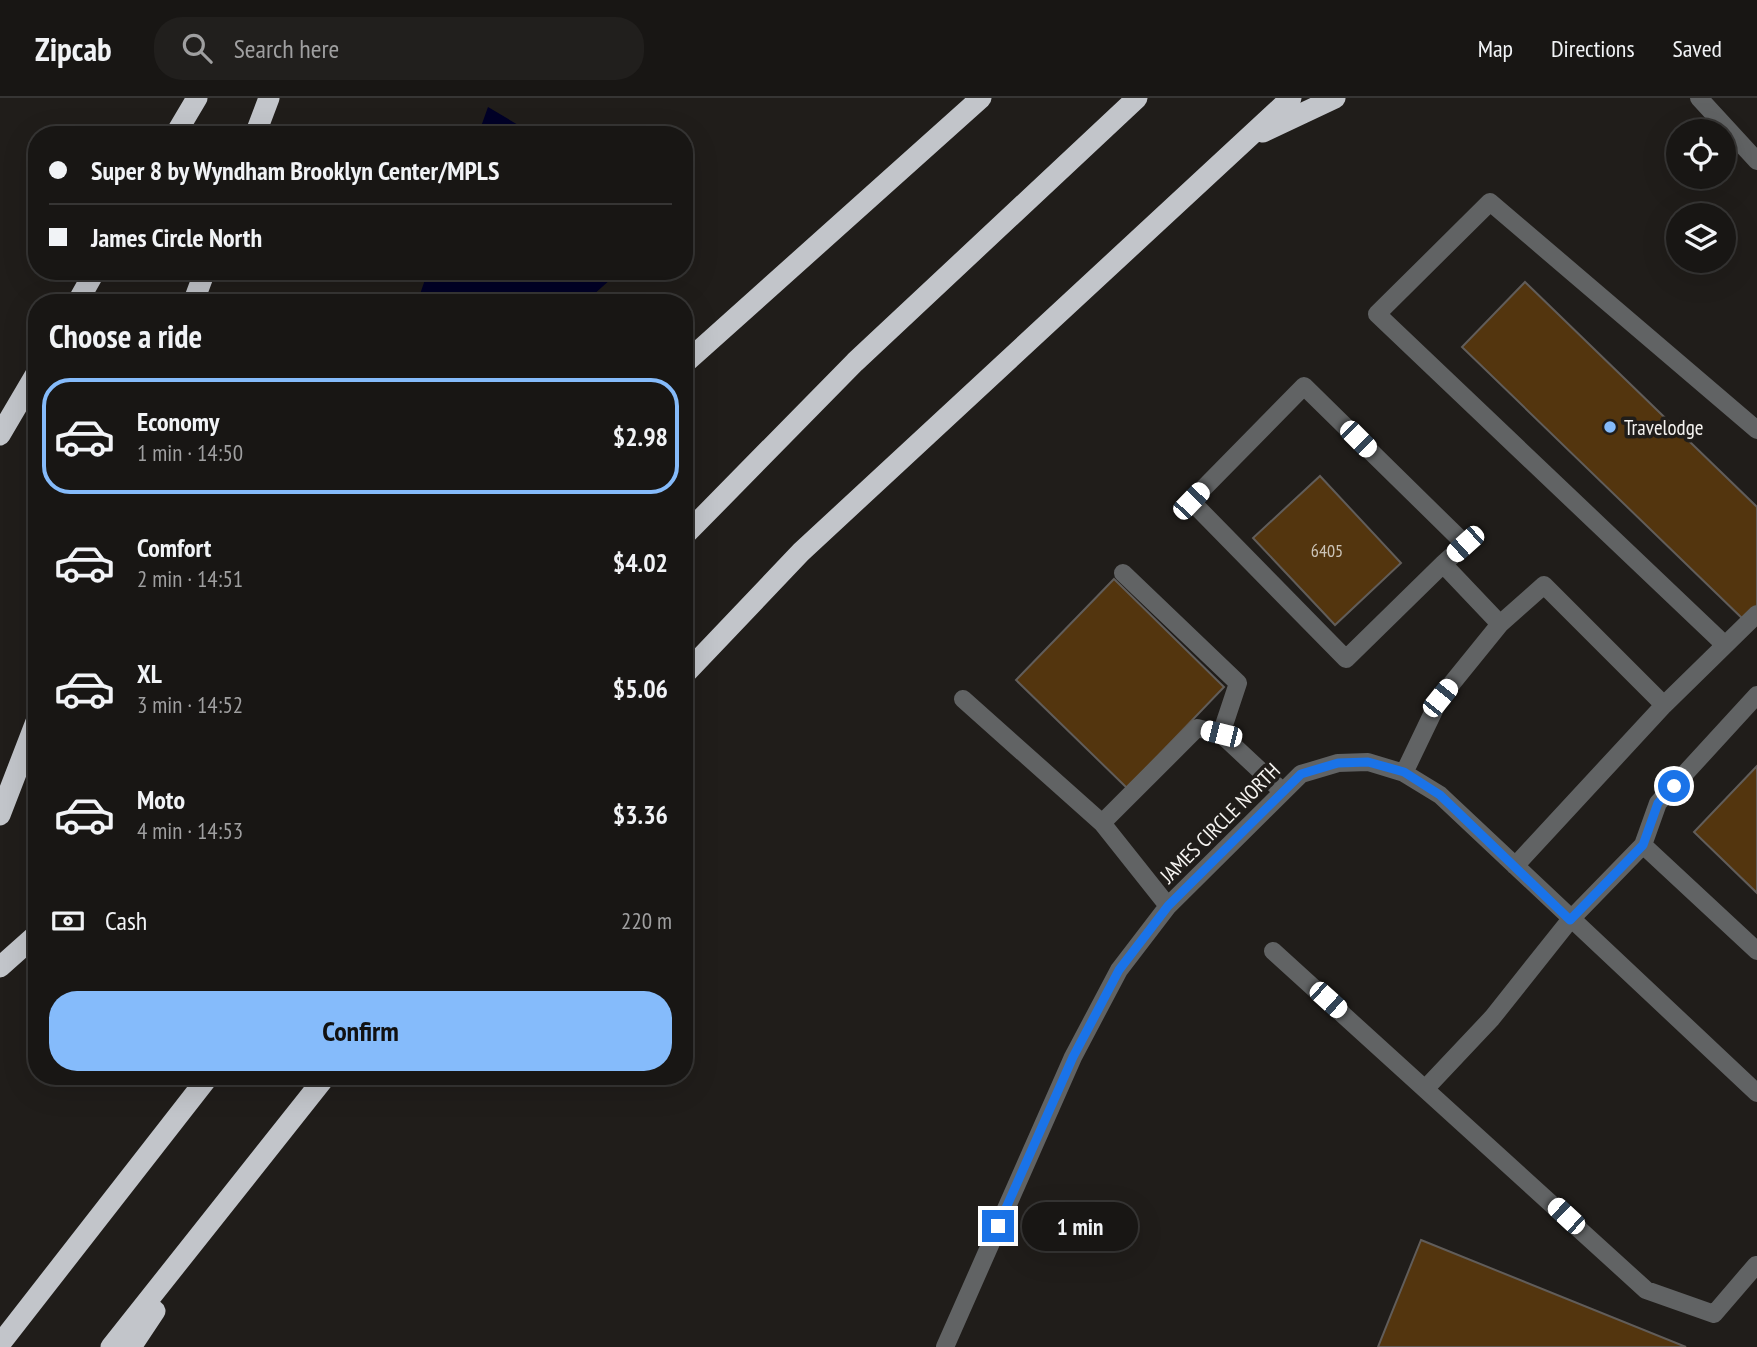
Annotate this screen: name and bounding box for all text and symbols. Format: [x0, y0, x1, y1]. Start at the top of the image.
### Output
search box [154, 17, 644, 80]
text: Zipcab [35, 27, 112, 70]
icon: search [178, 29, 216, 67]
text: Search here [234, 32, 339, 65]
text: Map [1478, 33, 1513, 64]
text: Directions [1551, 33, 1635, 64]
text: Saved [1673, 33, 1722, 64]
map controls [1666, 119, 1736, 273]
button: locate [1666, 119, 1736, 189]
text: Super 8 by Wyndham Brooklyn Center/MPLS [91, 154, 499, 187]
button: layers [1666, 203, 1736, 273]
text: James Circle North [91, 221, 262, 254]
text: Choose a ride [49, 315, 202, 357]
icon: car [53, 405, 116, 468]
text: Economy [137, 405, 219, 438]
place label: Travelodge [1624, 414, 1703, 441]
car [1336, 417, 1381, 461]
marker: Travelodge [1602, 419, 1618, 435]
text: $2.98 [613, 420, 668, 453]
text: 1 min · 14:50 [137, 438, 243, 467]
car [1169, 479, 1214, 523]
car [1443, 522, 1488, 566]
icon: car [53, 531, 116, 594]
text: Comfort [137, 531, 211, 564]
house number: 6405 [1311, 539, 1343, 562]
text: $4.02 [613, 546, 668, 579]
text: 2 min · 14:51 [137, 564, 243, 593]
icon: car [53, 657, 116, 720]
text: XL [137, 657, 162, 690]
text: $5.06 [613, 672, 668, 705]
car [1419, 675, 1462, 721]
text: 3 min · 14:52 [137, 690, 243, 719]
car [1199, 719, 1244, 749]
street label: JAMES CIRCLE NORTH [1153, 757, 1286, 890]
route start [1658, 770, 1690, 802]
icon: car [53, 783, 116, 846]
text: Moto [137, 783, 185, 816]
text: $3.36 [613, 798, 668, 831]
text: 4 min · 14:53 [137, 816, 243, 845]
icon: cash [49, 902, 87, 940]
text: Cash [105, 904, 147, 937]
text: 220 m [621, 906, 672, 935]
car [1306, 978, 1351, 1022]
button: Confirm [49, 991, 672, 1071]
car [1544, 1194, 1589, 1238]
callout: 1 min [1023, 1202, 1138, 1250]
route end [982, 1210, 1014, 1242]
text: 1 min [1057, 1212, 1103, 1241]

